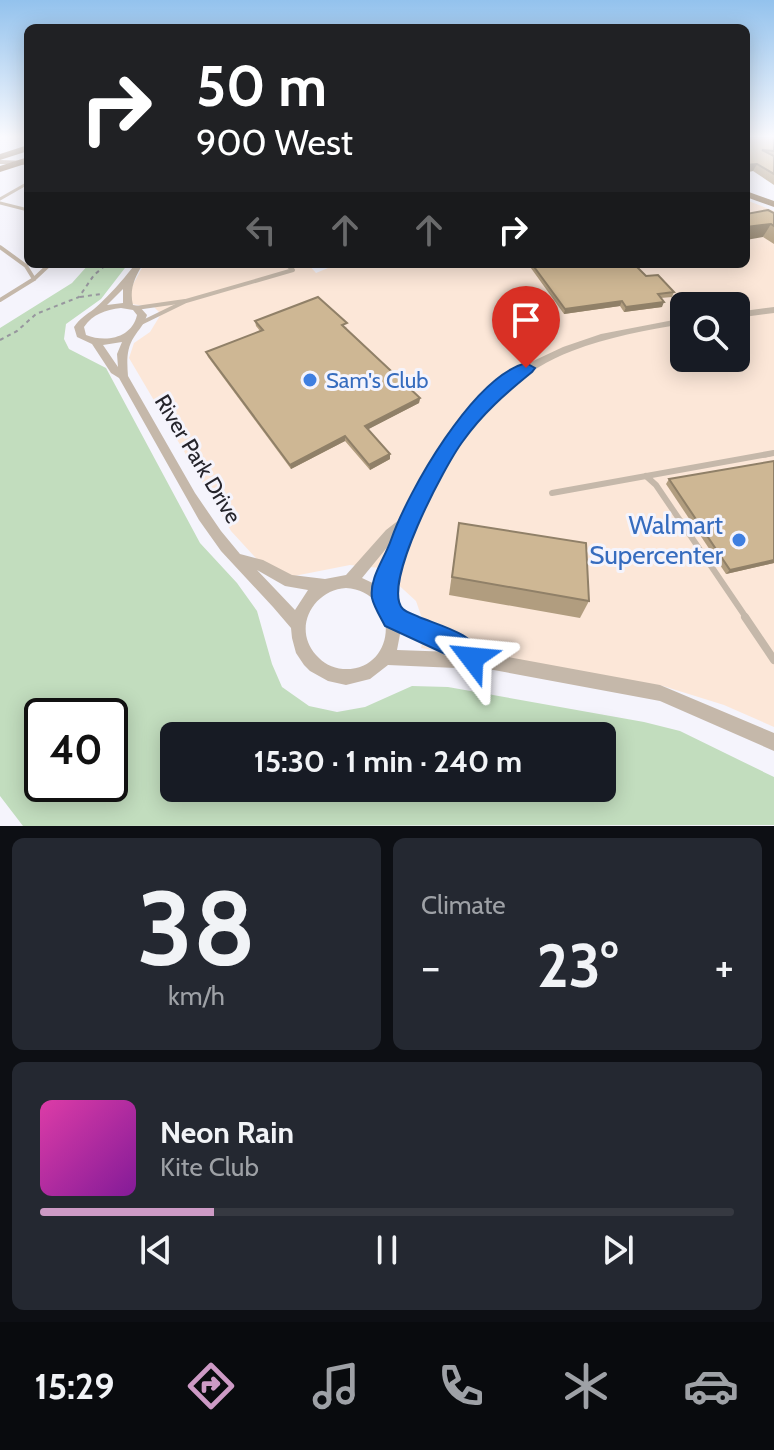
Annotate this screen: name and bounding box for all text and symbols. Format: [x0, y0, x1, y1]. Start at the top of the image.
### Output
text: 50 m [196, 52, 327, 120]
icon: right [64, 56, 168, 160]
text: 900 West [196, 120, 353, 164]
icon: left [239, 208, 283, 252]
icon: ahead [323, 208, 367, 252]
icon: ahead [407, 208, 451, 252]
icon: right [491, 208, 535, 252]
pin [492, 286, 560, 368]
map controls [670, 292, 750, 372]
button: search [670, 292, 750, 372]
icon: arrive [504, 298, 548, 342]
place label: Sam's Club [326, 367, 428, 394]
marker: Sam's Club [301, 371, 319, 389]
street label: River Park Drive [149, 390, 247, 528]
place label: Walmart Supercenter [589, 509, 724, 571]
marker: Walmart Supercenter [730, 531, 748, 549]
position arrow [430, 616, 514, 700]
speed limit sign: 40 [24, 698, 128, 802]
text: 15:30 · 1 min · 240 m [254, 743, 522, 780]
text: 38 [137, 865, 256, 991]
text: Climate [421, 889, 506, 921]
text: 23° [537, 929, 618, 1002]
text: − [421, 940, 440, 993]
text: + [715, 940, 734, 993]
text: km/h [168, 980, 225, 1012]
text: Neon Rain [160, 1114, 294, 1151]
text: Kite Club [160, 1151, 259, 1183]
icon: previous [134, 1228, 178, 1272]
icon: pause [365, 1228, 409, 1272]
icon: next [596, 1228, 640, 1272]
icon: directions [183, 1358, 239, 1414]
icon: music [308, 1358, 364, 1414]
icon: phone [433, 1358, 489, 1414]
icon: climate [558, 1358, 614, 1414]
icon: car [683, 1358, 739, 1414]
text: 15:29 [35, 1364, 114, 1408]

